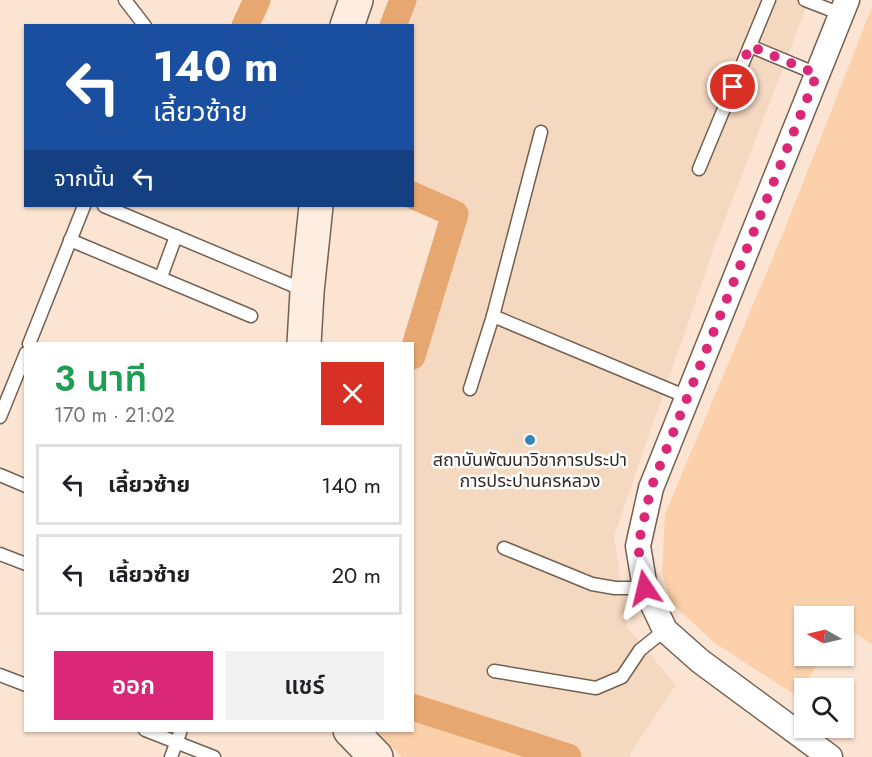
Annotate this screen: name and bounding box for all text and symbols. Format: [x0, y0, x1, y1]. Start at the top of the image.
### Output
text: 140 m [153, 36, 279, 97]
icon: left [54, 48, 132, 126]
pin [707, 61, 758, 112]
icon: arrive [716, 70, 749, 103]
text: เลี้ยวซ้าย [153, 92, 247, 131]
text: จากนั้น [54, 162, 115, 194]
icon: left [127, 162, 160, 195]
text: 3 นาที [54, 352, 147, 404]
button: close [321, 362, 384, 425]
text: 170 m · 21:02 [54, 401, 175, 430]
marker: สถาบันพัฒนาวิชาการประปา การประปานครหลวง [523, 433, 537, 447]
place label: สถาบันพัฒนาวิชาการประปา การประปานครหลวง [433, 447, 627, 494]
icon: left [57, 468, 90, 501]
text: เลี้ยวซ้าย [108, 468, 190, 500]
text: 140 m [321, 469, 381, 501]
position arrow [613, 556, 677, 620]
icon: left [57, 558, 90, 591]
text: เลี้ยวซ้าย [108, 558, 190, 590]
text: 20 m [332, 559, 381, 591]
north arrow [794, 606, 854, 666]
map controls [794, 606, 854, 738]
button: ออก [54, 651, 213, 720]
button: แชร์ [225, 651, 384, 720]
button: search [794, 678, 854, 738]

